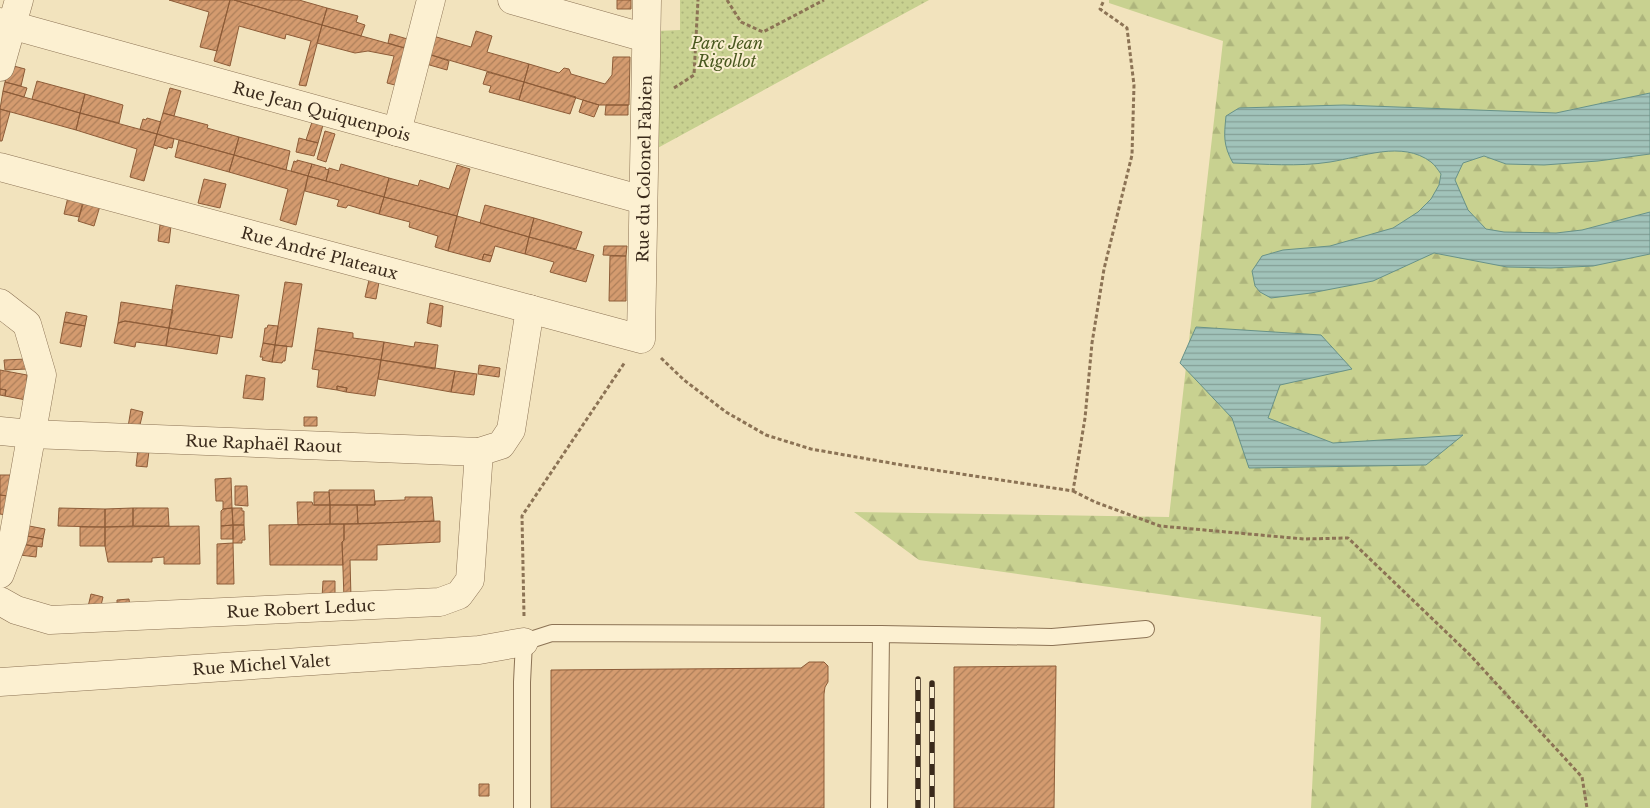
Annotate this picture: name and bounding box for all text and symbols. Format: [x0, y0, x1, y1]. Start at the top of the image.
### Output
park label: Parc Jean Rigollot [690, 33, 763, 71]
street label: Rue du Colonel Fabien [632, 75, 656, 263]
street label: Rue Jean Quiquenpois [231, 77, 413, 145]
street label: Rue André Plateaux [239, 222, 401, 283]
street label: Rue Raphaël Raout [185, 430, 343, 456]
street label: Rue Robert Leduc [226, 595, 376, 622]
street label: Rue Michel Valet [192, 650, 331, 679]

